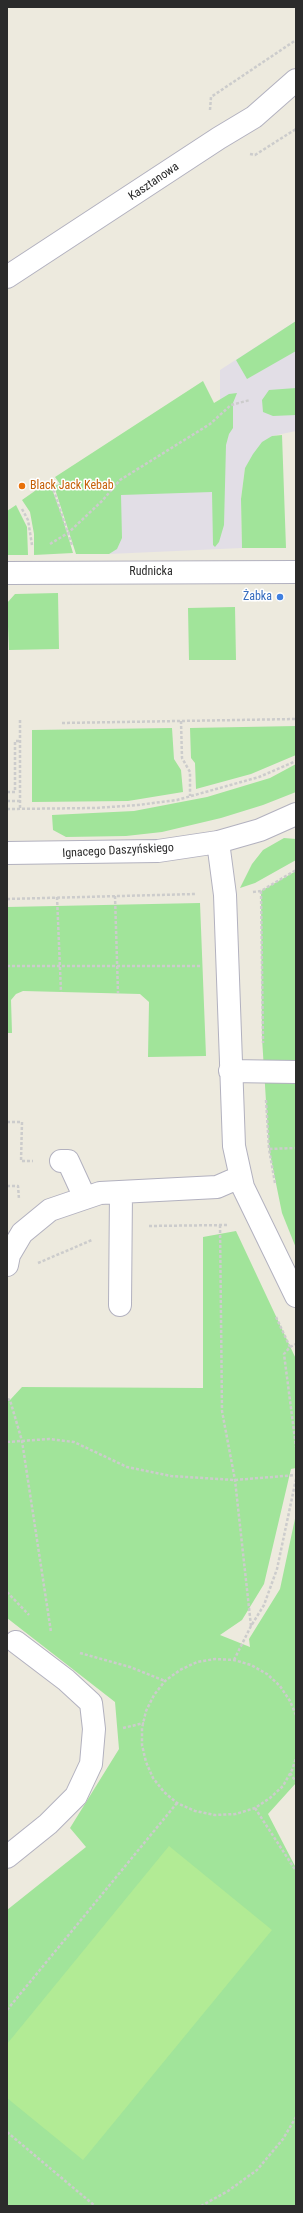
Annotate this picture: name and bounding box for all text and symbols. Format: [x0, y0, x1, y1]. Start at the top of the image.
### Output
street label: Kasztanowa [126, 160, 182, 204]
place label: Black Jack Kebab [30, 479, 114, 493]
marker: Black Jack Kebab [17, 481, 27, 491]
street label: Rudnicka [129, 565, 173, 579]
place label: Żabka [243, 590, 272, 604]
marker: Żabka [275, 592, 285, 602]
street label: Ignacego Daszyńskiego [62, 841, 174, 861]

